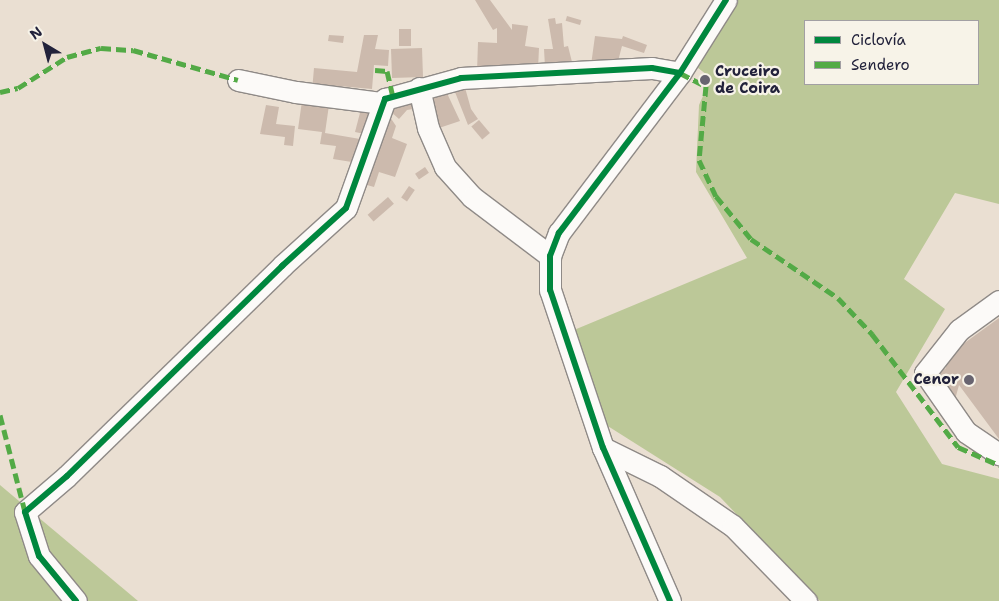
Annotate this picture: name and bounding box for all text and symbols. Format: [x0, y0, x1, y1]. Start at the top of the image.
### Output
north arrow [20, 20, 70, 70]
legend [804, 20, 979, 85]
text: N [26, 22, 46, 44]
text: Ciclovía [851, 30, 906, 50]
text: Sendero [851, 55, 910, 75]
place label: Cruceiro de Coira [715, 62, 780, 97]
marker: Cruceiro de Coira [699, 74, 711, 86]
place label: Cenor [913, 371, 959, 389]
marker: Cenor [963, 374, 975, 386]

